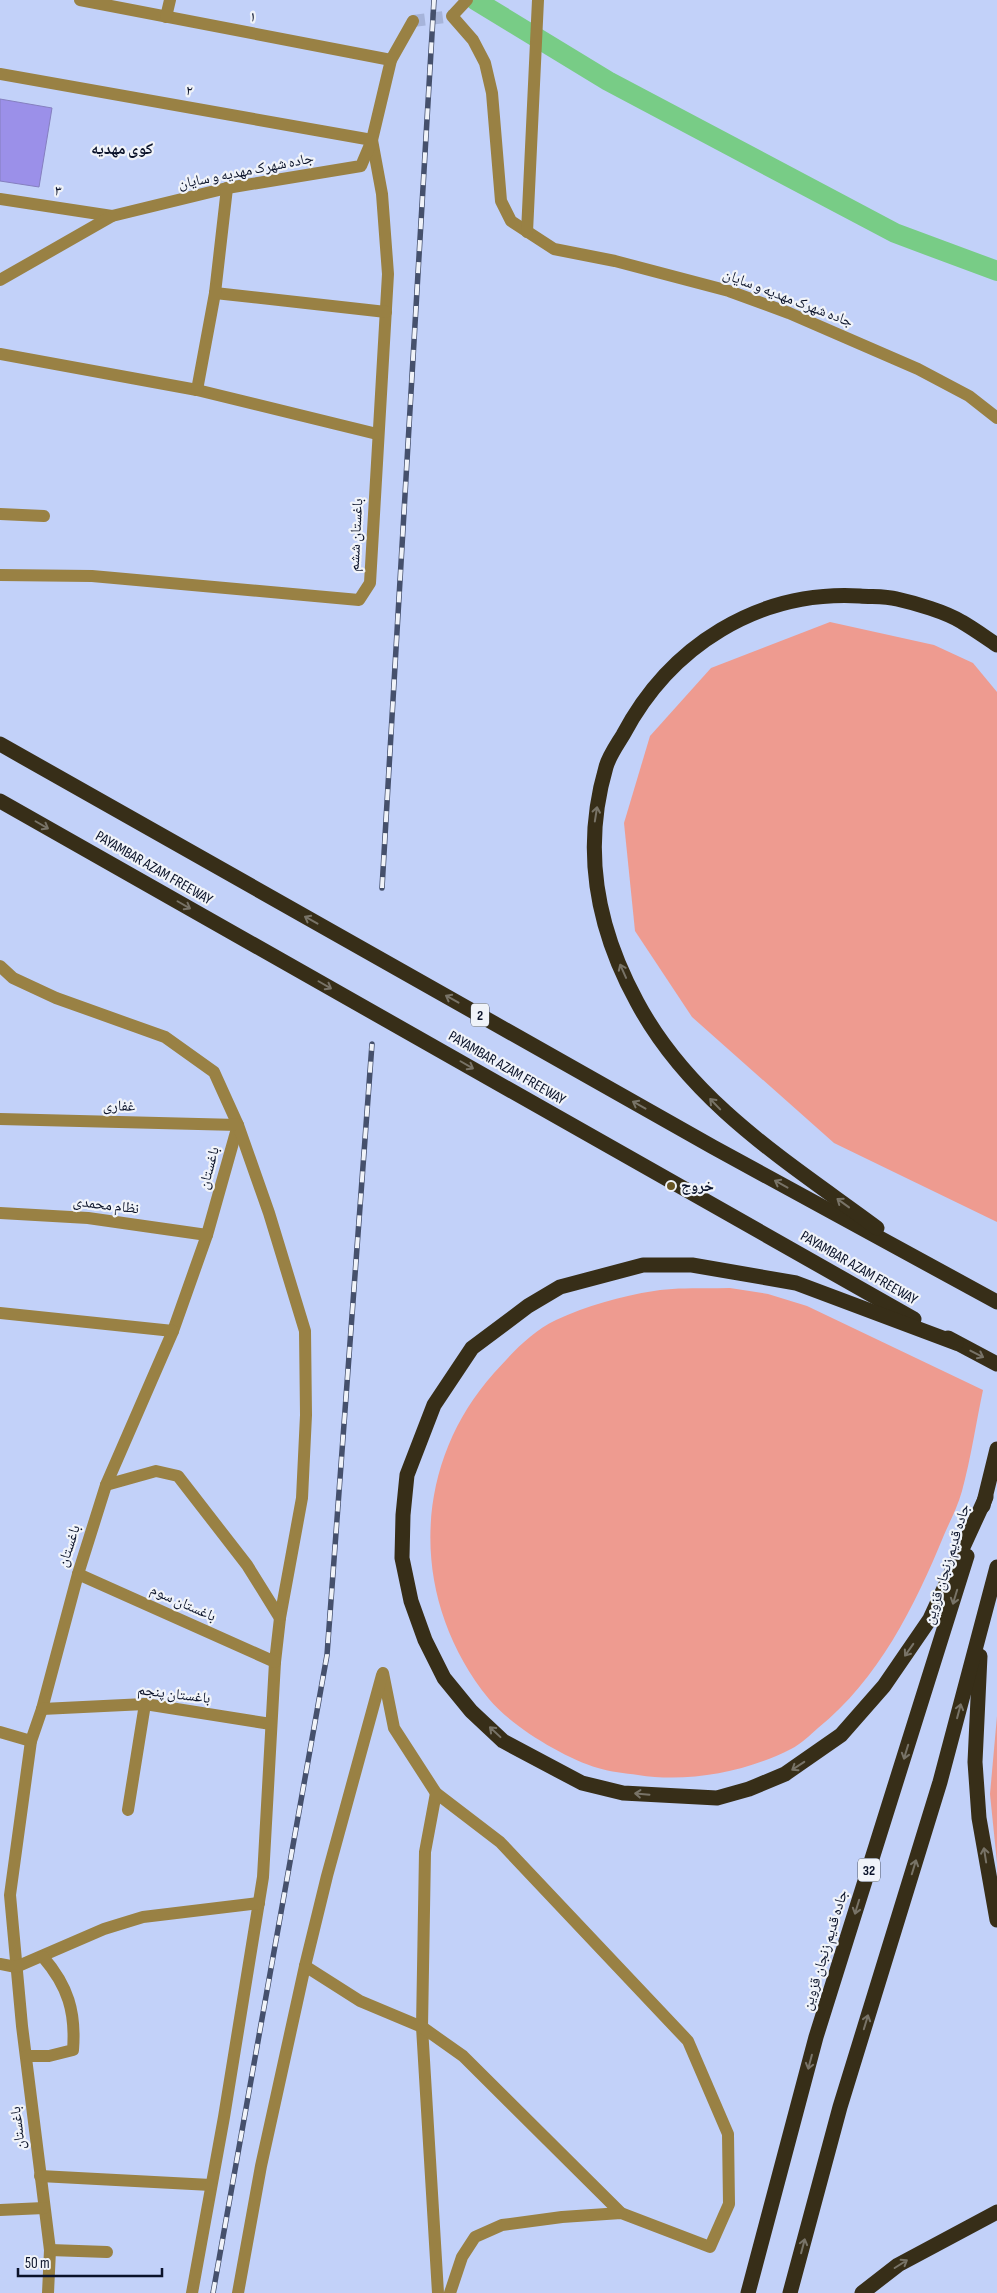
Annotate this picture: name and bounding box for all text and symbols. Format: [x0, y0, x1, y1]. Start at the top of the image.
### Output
street label: ۱ [248, 7, 258, 27]
street label: ۲ [184, 81, 194, 101]
district label: کوی مهدیه [91, 140, 153, 159]
street label: جاده شهرک مهدیه و سایان [177, 148, 316, 193]
street label: ۳ [53, 181, 63, 201]
street label: جاده شهرک مهدیه و سایان [720, 264, 856, 332]
street label: باغستان ششم [345, 498, 367, 572]
one-way arrow [592, 806, 602, 822]
one-way arrow [35, 820, 50, 830]
street label: PAYAMBAR AZAM FREEWAY [92, 827, 217, 910]
one-way arrow [176, 900, 191, 910]
one-way arrow [304, 914, 318, 924]
one-way arrow [617, 964, 627, 979]
one-way arrow [318, 980, 333, 990]
one-way arrow [446, 994, 460, 1004]
road number: 2 [471, 1004, 489, 1026]
street label: PAYAMBAR AZAM FREEWAY [445, 1027, 570, 1110]
one-way arrow [459, 1061, 473, 1071]
street label: غفاری [103, 1096, 136, 1116]
one-way arrow [709, 1098, 721, 1110]
one-way arrow [632, 1100, 647, 1110]
street label: باغستان [194, 1145, 224, 1191]
place label: خروج [681, 1177, 714, 1196]
one-way arrow [774, 1179, 789, 1189]
marker: خروج [665, 1180, 677, 1192]
street label: نظام محمدی [72, 1192, 140, 1218]
one-way arrow [836, 1198, 850, 1208]
street label: PAYAMBAR AZAM FREEWAY [797, 1227, 922, 1310]
one-way arrow [969, 1350, 984, 1359]
street label: جاده قدیم زنجان قزوین [920, 1501, 975, 1627]
street label: باغستان [53, 1522, 85, 1570]
street label: باغستان سوم [147, 1580, 219, 1626]
one-way arrow [949, 1588, 959, 1604]
one-way arrow [904, 1642, 914, 1656]
street label: باغستان پنجم [136, 1680, 212, 1708]
one-way arrow [955, 1703, 964, 1719]
one-way arrow [488, 1727, 501, 1738]
one-way arrow [901, 1743, 910, 1759]
one-way arrow [791, 1761, 805, 1771]
one-way arrow [634, 1790, 650, 1799]
one-way arrow [980, 1847, 990, 1863]
road number: 32 [858, 1858, 880, 1882]
one-way arrow [909, 1859, 919, 1875]
street label: جاده قدیم زنجان قزوین [798, 1887, 853, 2013]
one-way arrow [852, 1898, 862, 1914]
one-way arrow [861, 2014, 871, 2030]
one-way arrow [804, 2053, 814, 2069]
street label: باغستان [6, 2105, 30, 2151]
one-way arrow [799, 2238, 808, 2254]
scale bar [18, 2246, 161, 2278]
text: 50 m [25, 2254, 50, 2273]
one-way arrow [894, 2259, 908, 2269]

